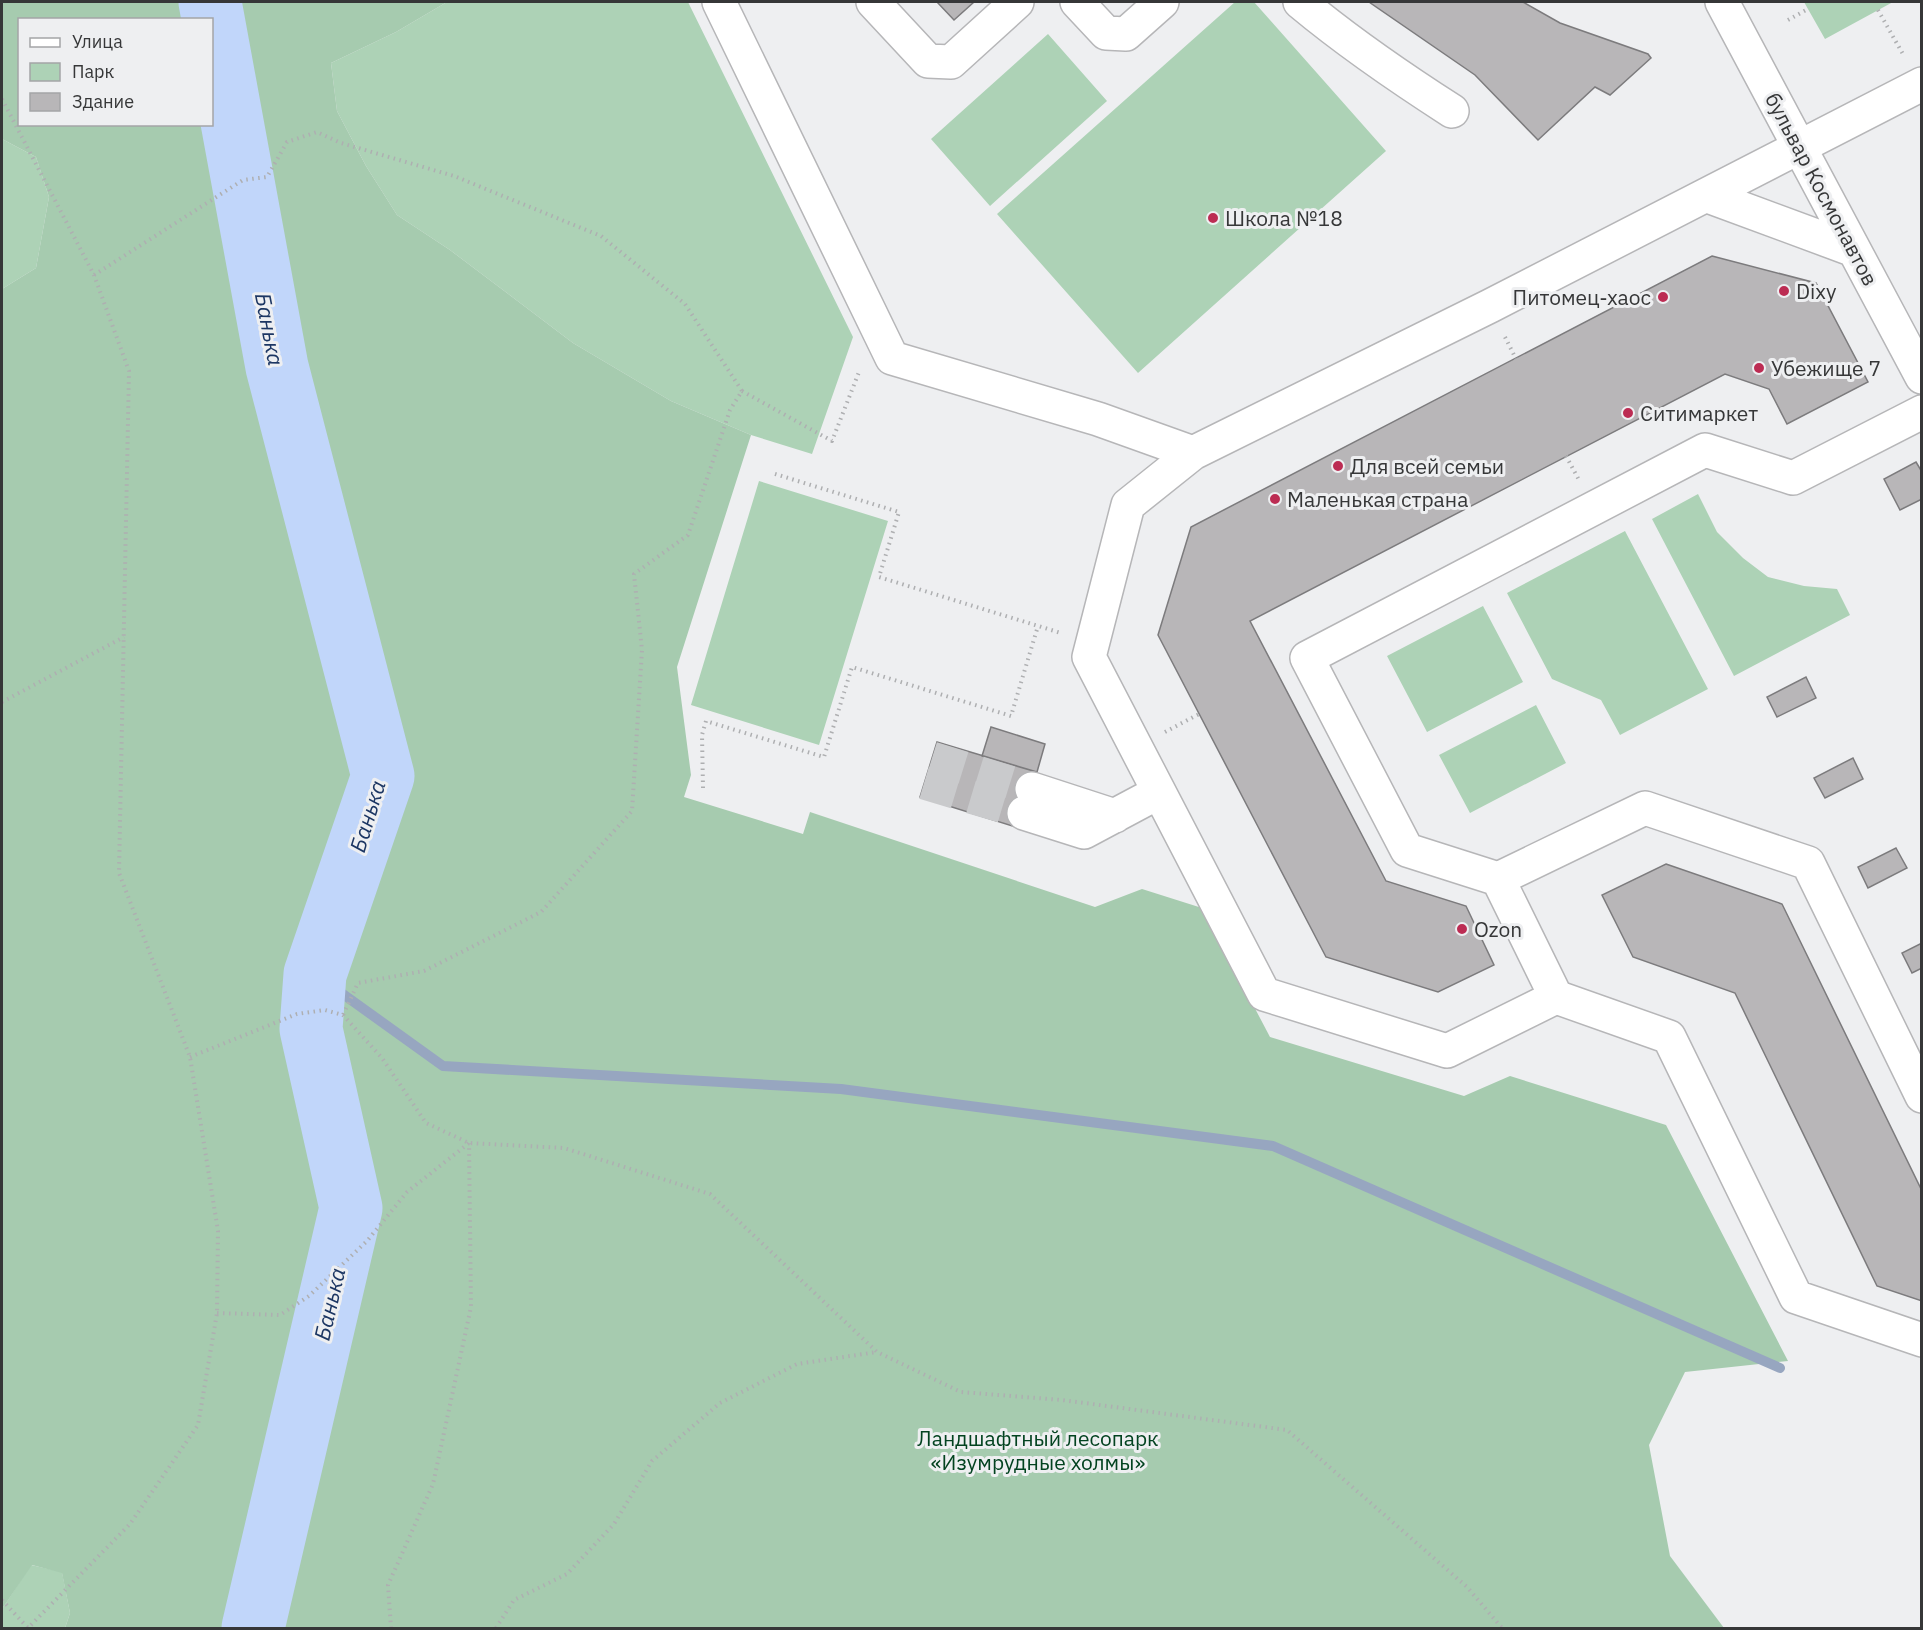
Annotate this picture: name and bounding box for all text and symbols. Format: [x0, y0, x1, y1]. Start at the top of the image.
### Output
legend [18, 18, 213, 126]
text: Улица [72, 30, 123, 53]
text: Парк [72, 60, 115, 83]
street label: бульвар Космонавтов [1759, 88, 1885, 290]
text: Здание [72, 90, 134, 113]
place label: Школа №18 [1225, 204, 1343, 232]
marker: Школа №18 [1206, 211, 1220, 225]
place label: Dixy [1796, 277, 1837, 305]
place label: Питомец-хаос [1513, 283, 1651, 311]
marker: Dixy [1777, 284, 1791, 298]
water label: Банька [249, 290, 291, 368]
marker: Питомец-хаос [1656, 290, 1670, 304]
place label: Убежище 7 [1771, 354, 1881, 382]
marker: Убежище 7 [1752, 361, 1766, 375]
place label: Ситимаркет [1640, 399, 1758, 427]
marker: Ситимаркет [1621, 406, 1635, 420]
place label: Для всей семьи [1350, 452, 1504, 480]
marker: Для всей семьи [1331, 459, 1345, 473]
place label: Маленькая страна [1287, 485, 1468, 513]
marker: Маленькая страна [1268, 492, 1282, 506]
water label: Банька [342, 777, 392, 855]
place label: Ozon [1474, 915, 1522, 943]
marker: Ozon [1455, 922, 1469, 936]
water label: Банька [307, 1265, 351, 1343]
park label: Ландшафтный лесопарк «Изумрудные холмы» [917, 1424, 1159, 1476]

